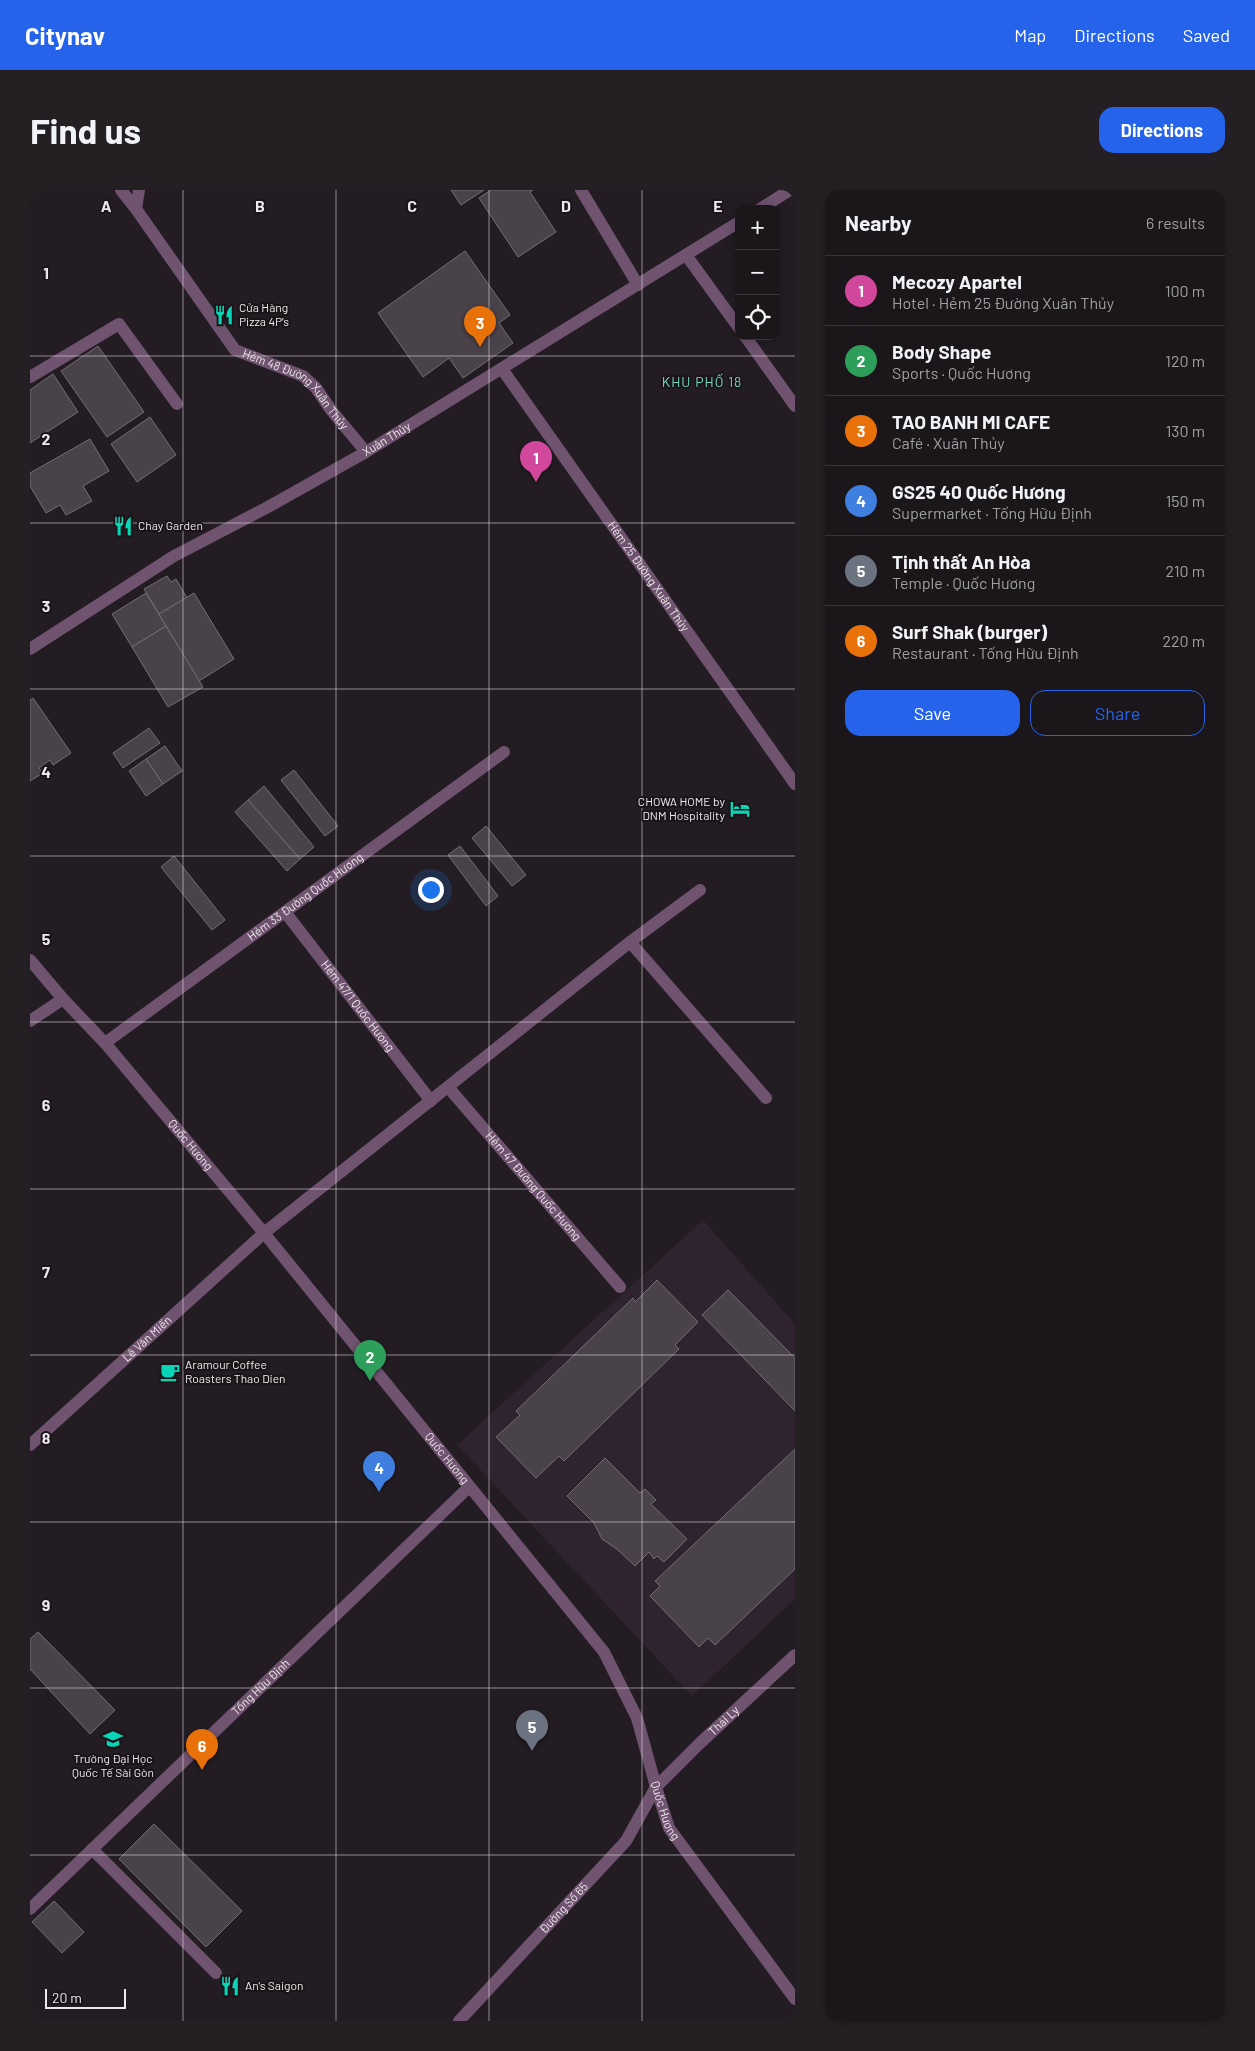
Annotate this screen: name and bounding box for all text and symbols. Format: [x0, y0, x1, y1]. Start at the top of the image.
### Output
text: Citynav [25, 21, 105, 50]
text: Map [1014, 24, 1046, 46]
text: Directions [1074, 24, 1155, 46]
text: Saved [1183, 24, 1230, 46]
button: Directions [1099, 107, 1225, 153]
text: Find us [30, 109, 141, 151]
text: A [101, 196, 112, 215]
text: B [255, 196, 265, 215]
text: C [407, 196, 417, 215]
text: D [561, 196, 571, 215]
text: E [713, 196, 723, 215]
map controls [735, 205, 780, 340]
button: + [735, 205, 780, 250]
text: Nearby [845, 210, 911, 235]
text: 6 results [1146, 213, 1205, 232]
button: − [735, 250, 780, 295]
text: 1 [43, 263, 49, 282]
text: Mecozy Apartel [892, 270, 1022, 293]
text: 1 [858, 281, 864, 300]
text: 100 m [1165, 281, 1205, 300]
text: Hotel · Hẻm 25 Đường Xuân Thủy [892, 293, 1114, 312]
button: locate [735, 295, 780, 340]
place label: Cửa Hàng Pizza 4P's [239, 300, 289, 328]
restaurant icon: Cửa Hàng Pizza 4P's [213, 304, 235, 326]
pin: 3 [464, 306, 496, 347]
text: Body Shape [892, 340, 991, 363]
street label: Hẻm 48 Đường Xuân Thủy [241, 346, 352, 432]
text: 2 [857, 351, 865, 370]
text: 120 m [1165, 351, 1205, 370]
text: Sports · Quốc Hương [892, 363, 1031, 382]
district label: KHU PHỐ 18 [662, 373, 742, 390]
text: TAO BANH MI CAFE [892, 410, 1050, 433]
street label: Xuân Thủy [359, 418, 413, 459]
text: 3 [857, 421, 865, 440]
text: 130 m [1166, 421, 1205, 440]
text: 2 [42, 429, 51, 448]
text: Café · Xuân Thủy [892, 433, 1005, 452]
pin: 1 [520, 441, 552, 482]
text: GS25 40 Quốc Hương [892, 480, 1066, 503]
text: 4 [856, 491, 866, 510]
text: 150 m [1166, 491, 1205, 510]
text: Supermarket · Tống Hữu Định [892, 503, 1092, 522]
restaurant icon: Chay Garden [112, 515, 134, 537]
place label: Chay Garden [138, 518, 203, 532]
street label: Hẻm 25 Đường Xuân Thủy [606, 518, 693, 634]
text: Tịnh thất An Hòa [892, 550, 1031, 573]
text: 5 [857, 561, 865, 580]
text: 210 m [1166, 561, 1205, 580]
text: Temple · Quốc Hương [892, 573, 1035, 592]
text: 3 [42, 596, 50, 615]
text: Surf Shak (burger) [892, 620, 1047, 643]
text: 6 [857, 631, 865, 650]
text: 220 m [1162, 631, 1205, 650]
text: Restaurant · Tống Hữu Định [892, 643, 1079, 662]
button: Save [845, 690, 1020, 736]
button: Share [1030, 690, 1205, 736]
text: 4 [41, 762, 51, 781]
place label: CHOWA HOME by DNM Hospitality [638, 794, 725, 822]
hotel icon: CHOWA HOME by DNM Hospitality [729, 798, 751, 820]
street label: Hẻm 33 Đường Quốc Hương [244, 849, 365, 943]
your location [418, 877, 444, 903]
text: 5 [42, 929, 51, 948]
street label: Hẻm 47/1 Quốc Hương [319, 957, 398, 1054]
text: 6 [42, 1095, 51, 1114]
street label: Quốc Hương [166, 1116, 216, 1173]
street label: Hẻm 47 Đường Quốc Hương [483, 1128, 585, 1243]
text: 7 [42, 1262, 50, 1281]
street label: Lê Văn Miến [119, 1312, 174, 1364]
pin: 2 [354, 1340, 386, 1381]
place label: Aramour Coffee Roasters Thao Dien [185, 1357, 286, 1385]
cafe icon: Aramour Coffee Roasters Thao Dien [159, 1361, 181, 1383]
text: 8 [42, 1428, 51, 1447]
street label: Quốc Hương [423, 1429, 473, 1486]
pin: 4 [363, 1451, 395, 1492]
text: 9 [42, 1595, 50, 1614]
street label: Tống Hữu Định [228, 1655, 292, 1718]
street label: Thái Ly [705, 1702, 742, 1738]
pin: 5 [516, 1710, 548, 1751]
school or university icon: Trường Đại Học Quốc Tế Sài Gòn [102, 1728, 124, 1750]
pin: 6 [186, 1729, 218, 1770]
place label: Trường Đại Học Quốc Tế Sài Gòn [72, 1751, 154, 1779]
street label: Quốc Hương [649, 1779, 683, 1842]
street label: Đường Số 65 [536, 1879, 590, 1936]
restaurant icon: An's Saigon [219, 1975, 241, 1997]
place label: An's Saigon [245, 1978, 303, 1992]
scale bar [45, 1986, 126, 2009]
text: 20 m [52, 1989, 82, 2006]

